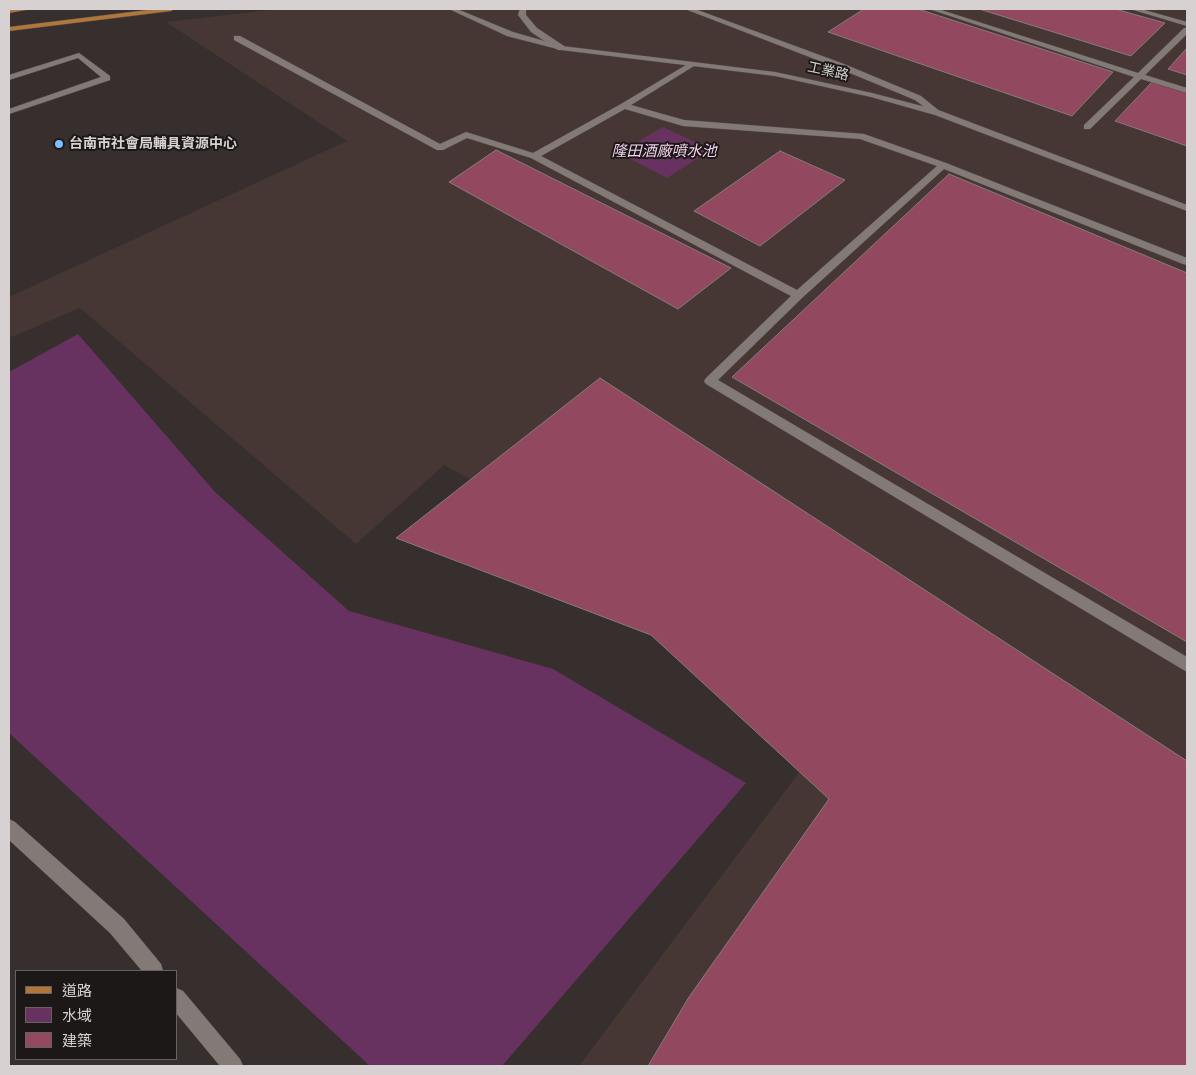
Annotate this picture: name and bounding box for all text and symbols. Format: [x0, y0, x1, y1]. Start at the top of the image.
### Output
street label: 工業路 [806, 59, 850, 85]
place label: 台南市社會局輔具資源中心 [69, 136, 237, 152]
marker: 台南市社會局輔具資源中心 [53, 138, 65, 150]
water label: 隆田酒廠噴水池 [612, 143, 716, 161]
legend [15, 970, 178, 1060]
text: 道路 [62, 982, 92, 1000]
text: 水域 [62, 1007, 92, 1025]
text: 建築 [62, 1032, 92, 1050]

